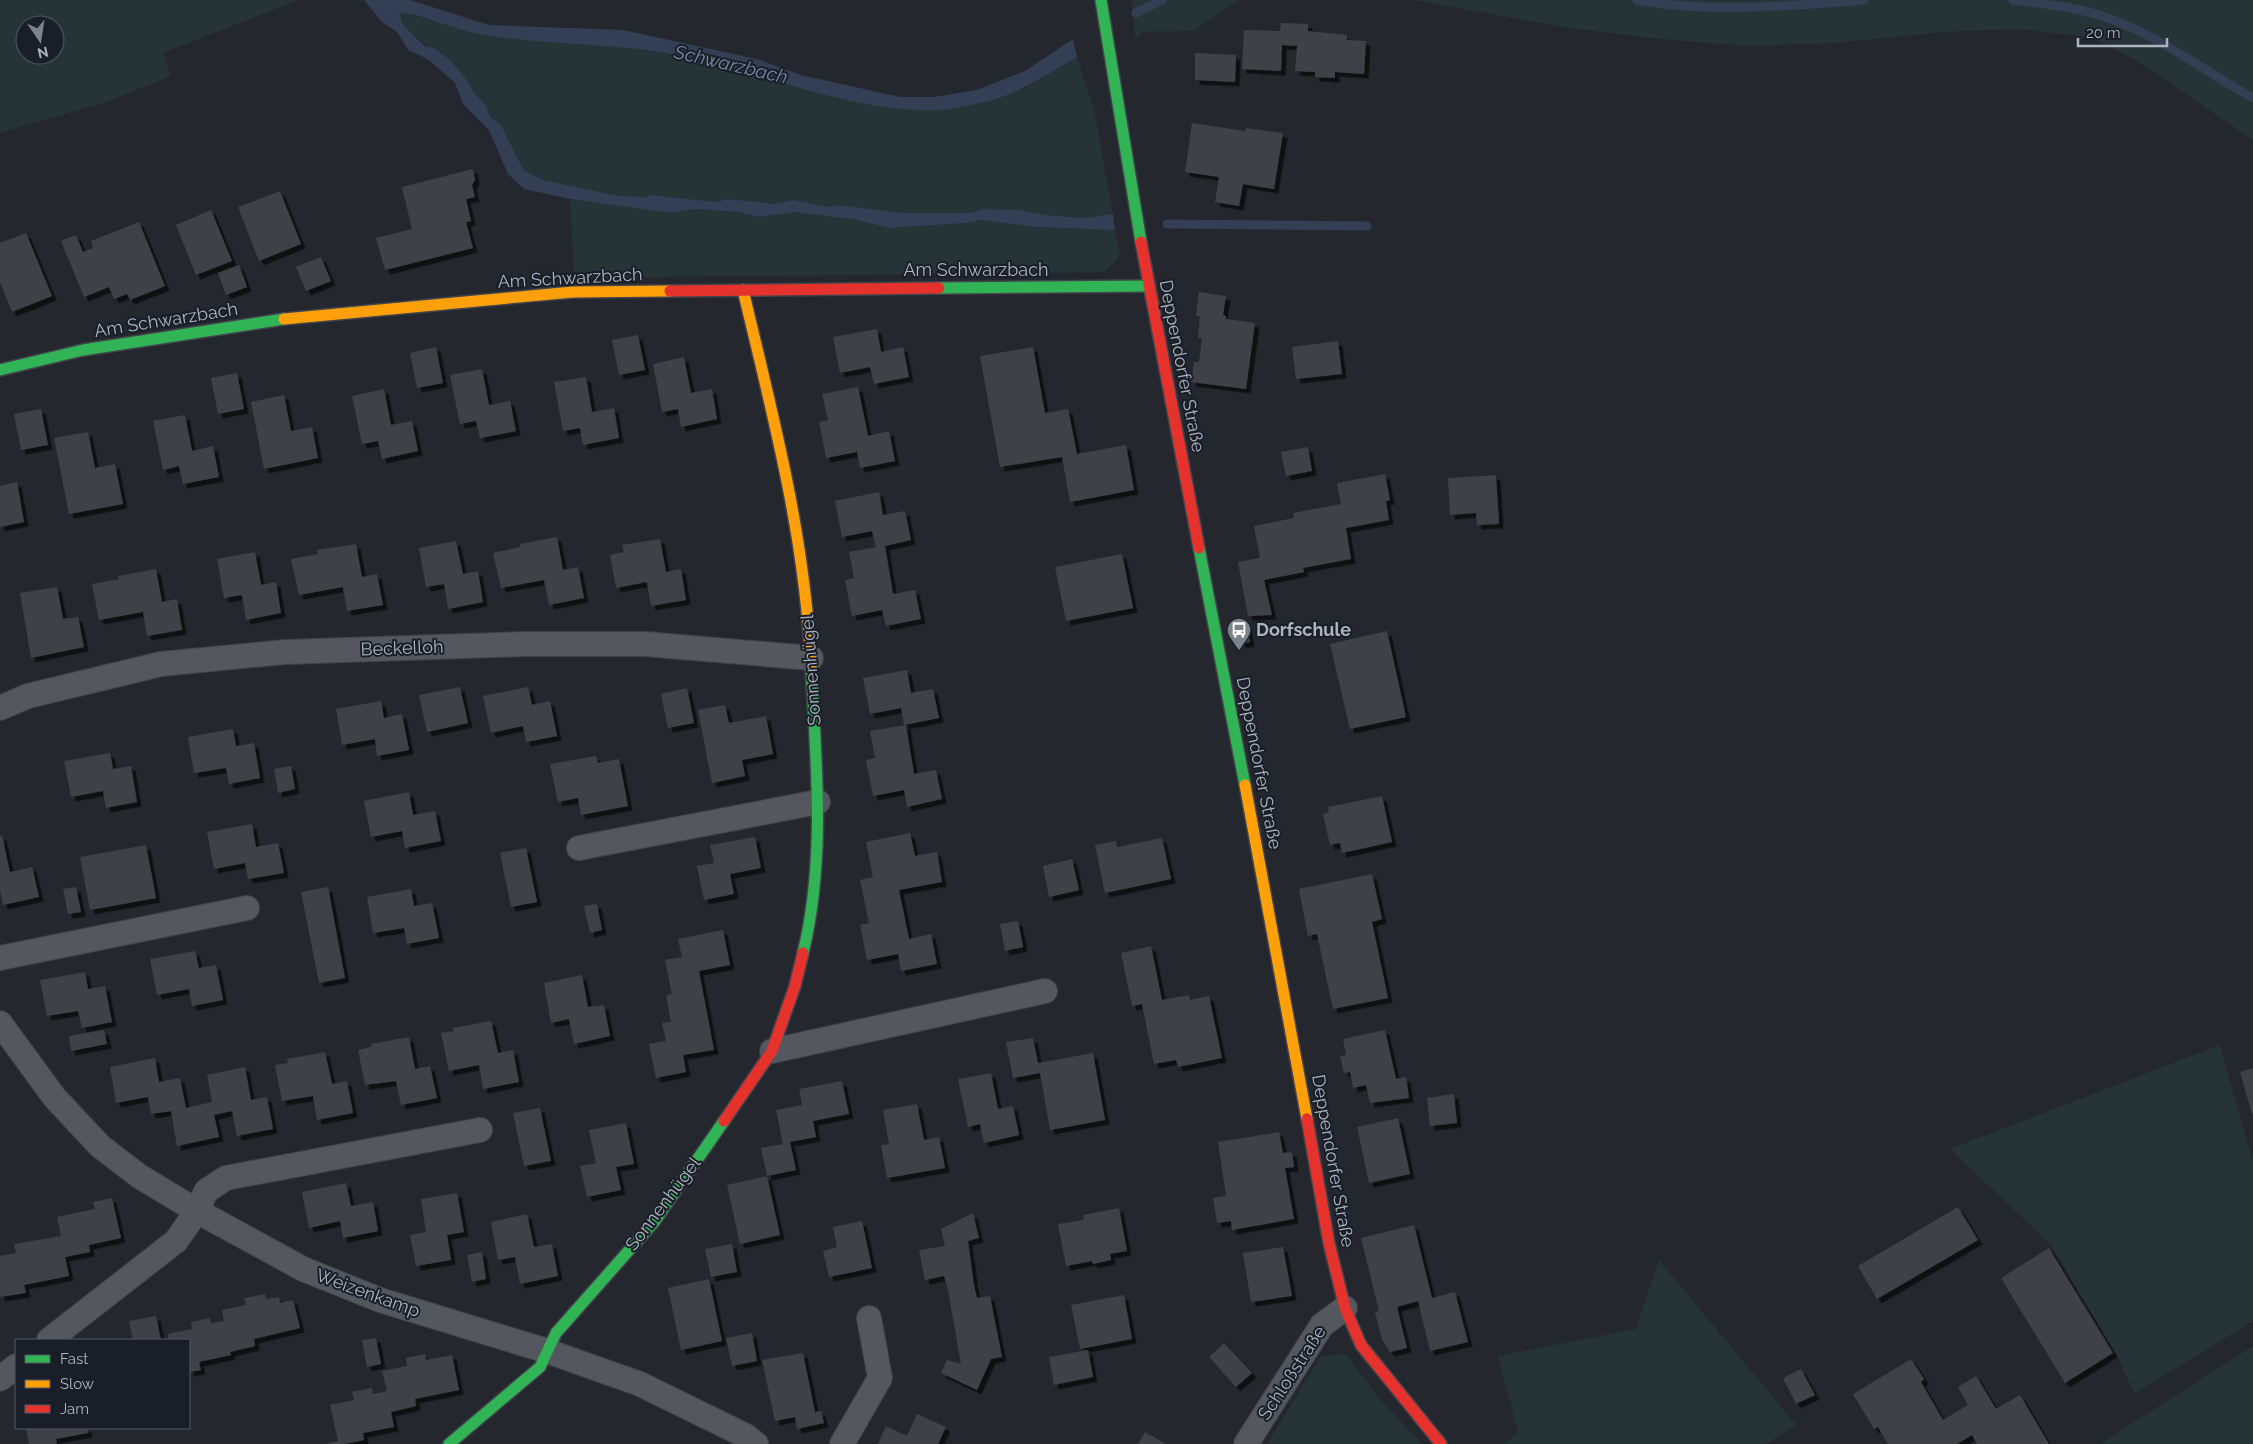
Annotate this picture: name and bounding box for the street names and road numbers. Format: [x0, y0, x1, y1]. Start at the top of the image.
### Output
street label: Am Schwarzbach [903, 259, 1049, 280]
street label: Am Schwarzbach [497, 263, 643, 292]
street label: Deppendorfer Straße [1155, 278, 1210, 454]
street label: Am Schwarzbach [93, 298, 239, 341]
street label: Sonnenhügel [796, 614, 825, 726]
street label: Beckelloh [360, 636, 444, 659]
street label: Deppendorfer Straße [1232, 675, 1287, 851]
street label: Deppendorfer Straße [1308, 1073, 1359, 1249]
street label: Sonnenhügel [621, 1153, 705, 1255]
street label: Weizenkamp [313, 1264, 423, 1321]
street label: Schloßstraße [1253, 1321, 1330, 1424]

